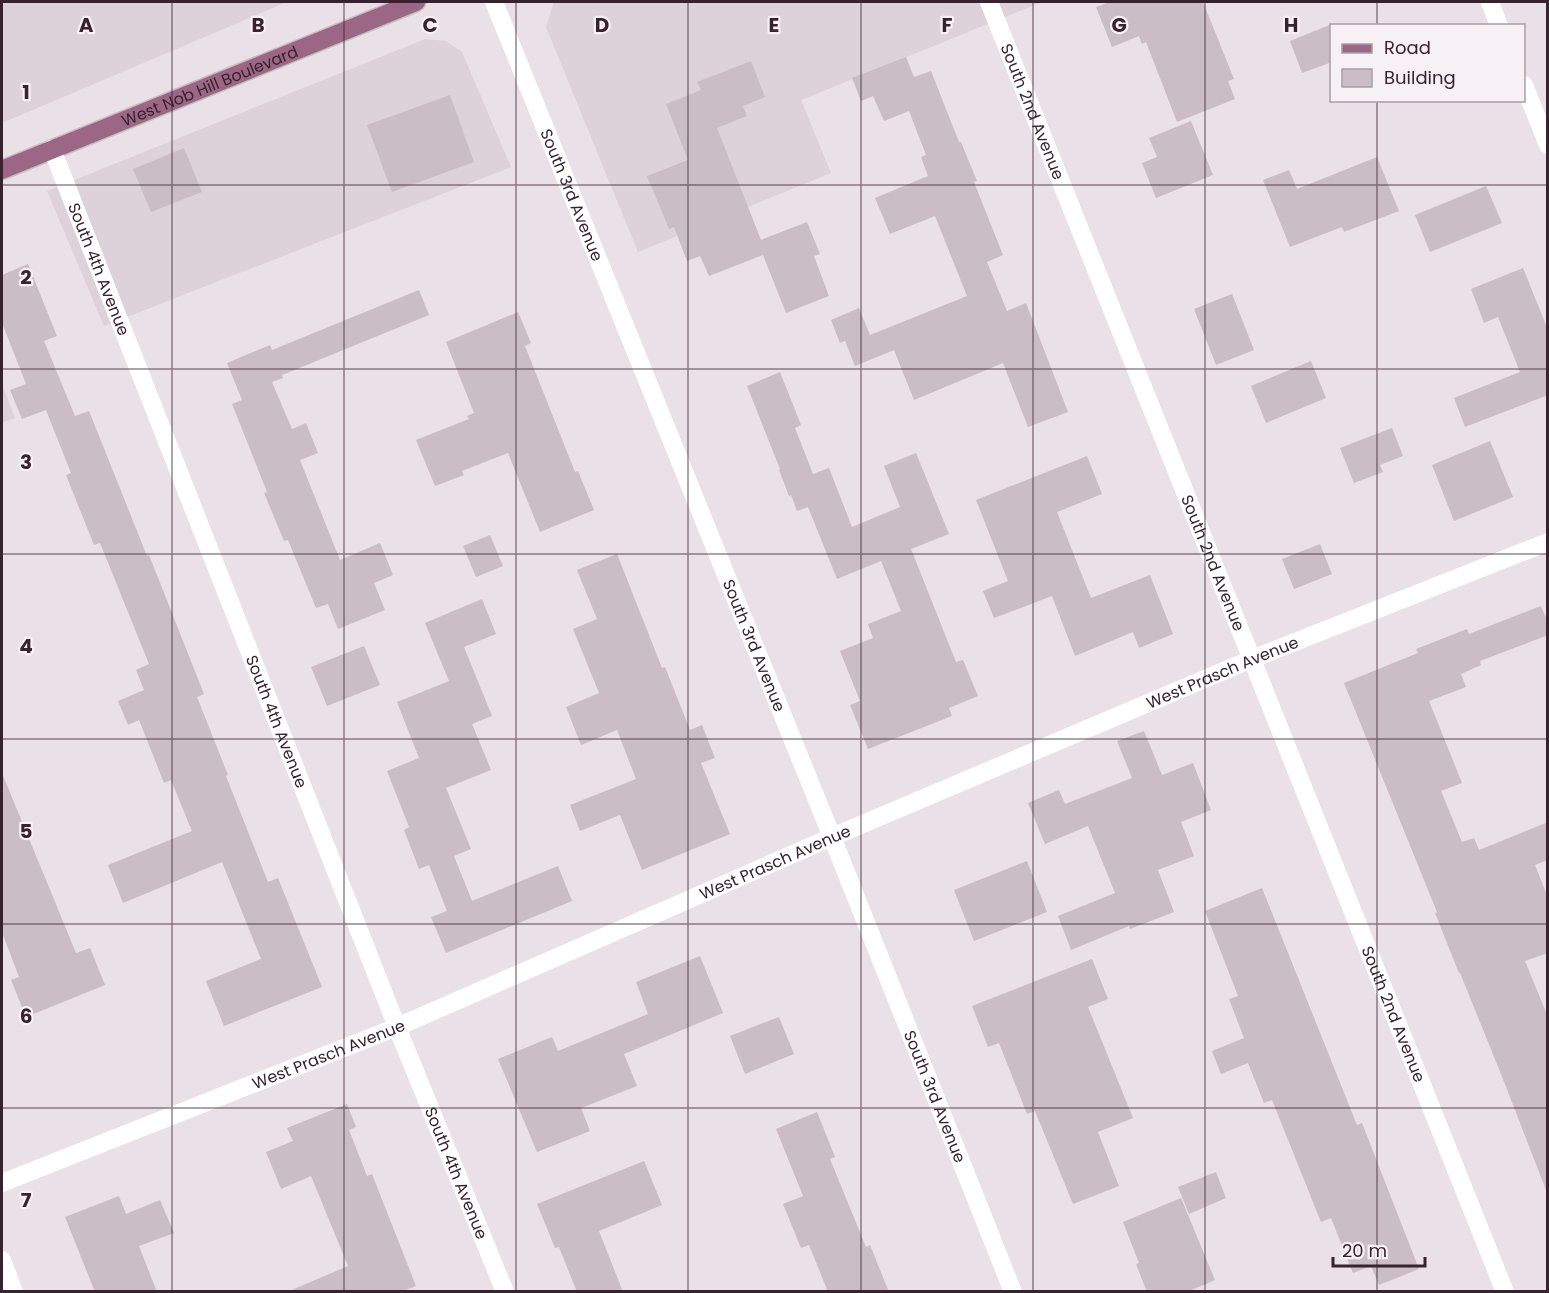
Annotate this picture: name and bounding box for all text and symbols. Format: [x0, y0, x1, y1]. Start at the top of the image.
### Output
text: A [79, 11, 94, 39]
text: B [251, 11, 265, 39]
text: C [422, 11, 438, 39]
text: D [595, 11, 609, 39]
text: E [769, 11, 779, 39]
text: F [942, 11, 953, 39]
text: G [1111, 11, 1127, 39]
text: H [1284, 11, 1298, 39]
legend [1330, 24, 1525, 102]
text: Road [1384, 35, 1431, 60]
street label: West Nob Hill Boulevard [118, 40, 301, 132]
street label: South 2nd Avenue [995, 40, 1070, 183]
text: Building [1384, 65, 1456, 90]
text: 1 [22, 78, 30, 106]
street label: South 3rd Avenue [534, 125, 609, 265]
street label: South 4th Avenue [62, 200, 135, 339]
text: 2 [20, 263, 32, 291]
text: 3 [20, 448, 32, 476]
street label: South 2nd Avenue [1175, 491, 1250, 635]
street label: South 3rd Avenue [717, 576, 791, 715]
street label: West Prasch Avenue [1143, 631, 1302, 715]
text: 4 [19, 632, 33, 660]
street label: South 4th Avenue [240, 652, 313, 791]
text: 5 [20, 817, 33, 845]
street label: West Prasch Avenue [696, 819, 854, 906]
street label: South 2nd Avenue [1356, 943, 1431, 1086]
text: 6 [20, 1002, 32, 1030]
street label: West Prasch Avenue [249, 1014, 409, 1095]
street label: South 3rd Avenue [898, 1027, 971, 1166]
street label: South 4th Avenue [419, 1104, 493, 1243]
text: 7 [21, 1186, 32, 1214]
scale bar [1333, 1230, 1424, 1268]
text: 20 m [1342, 1238, 1387, 1263]

